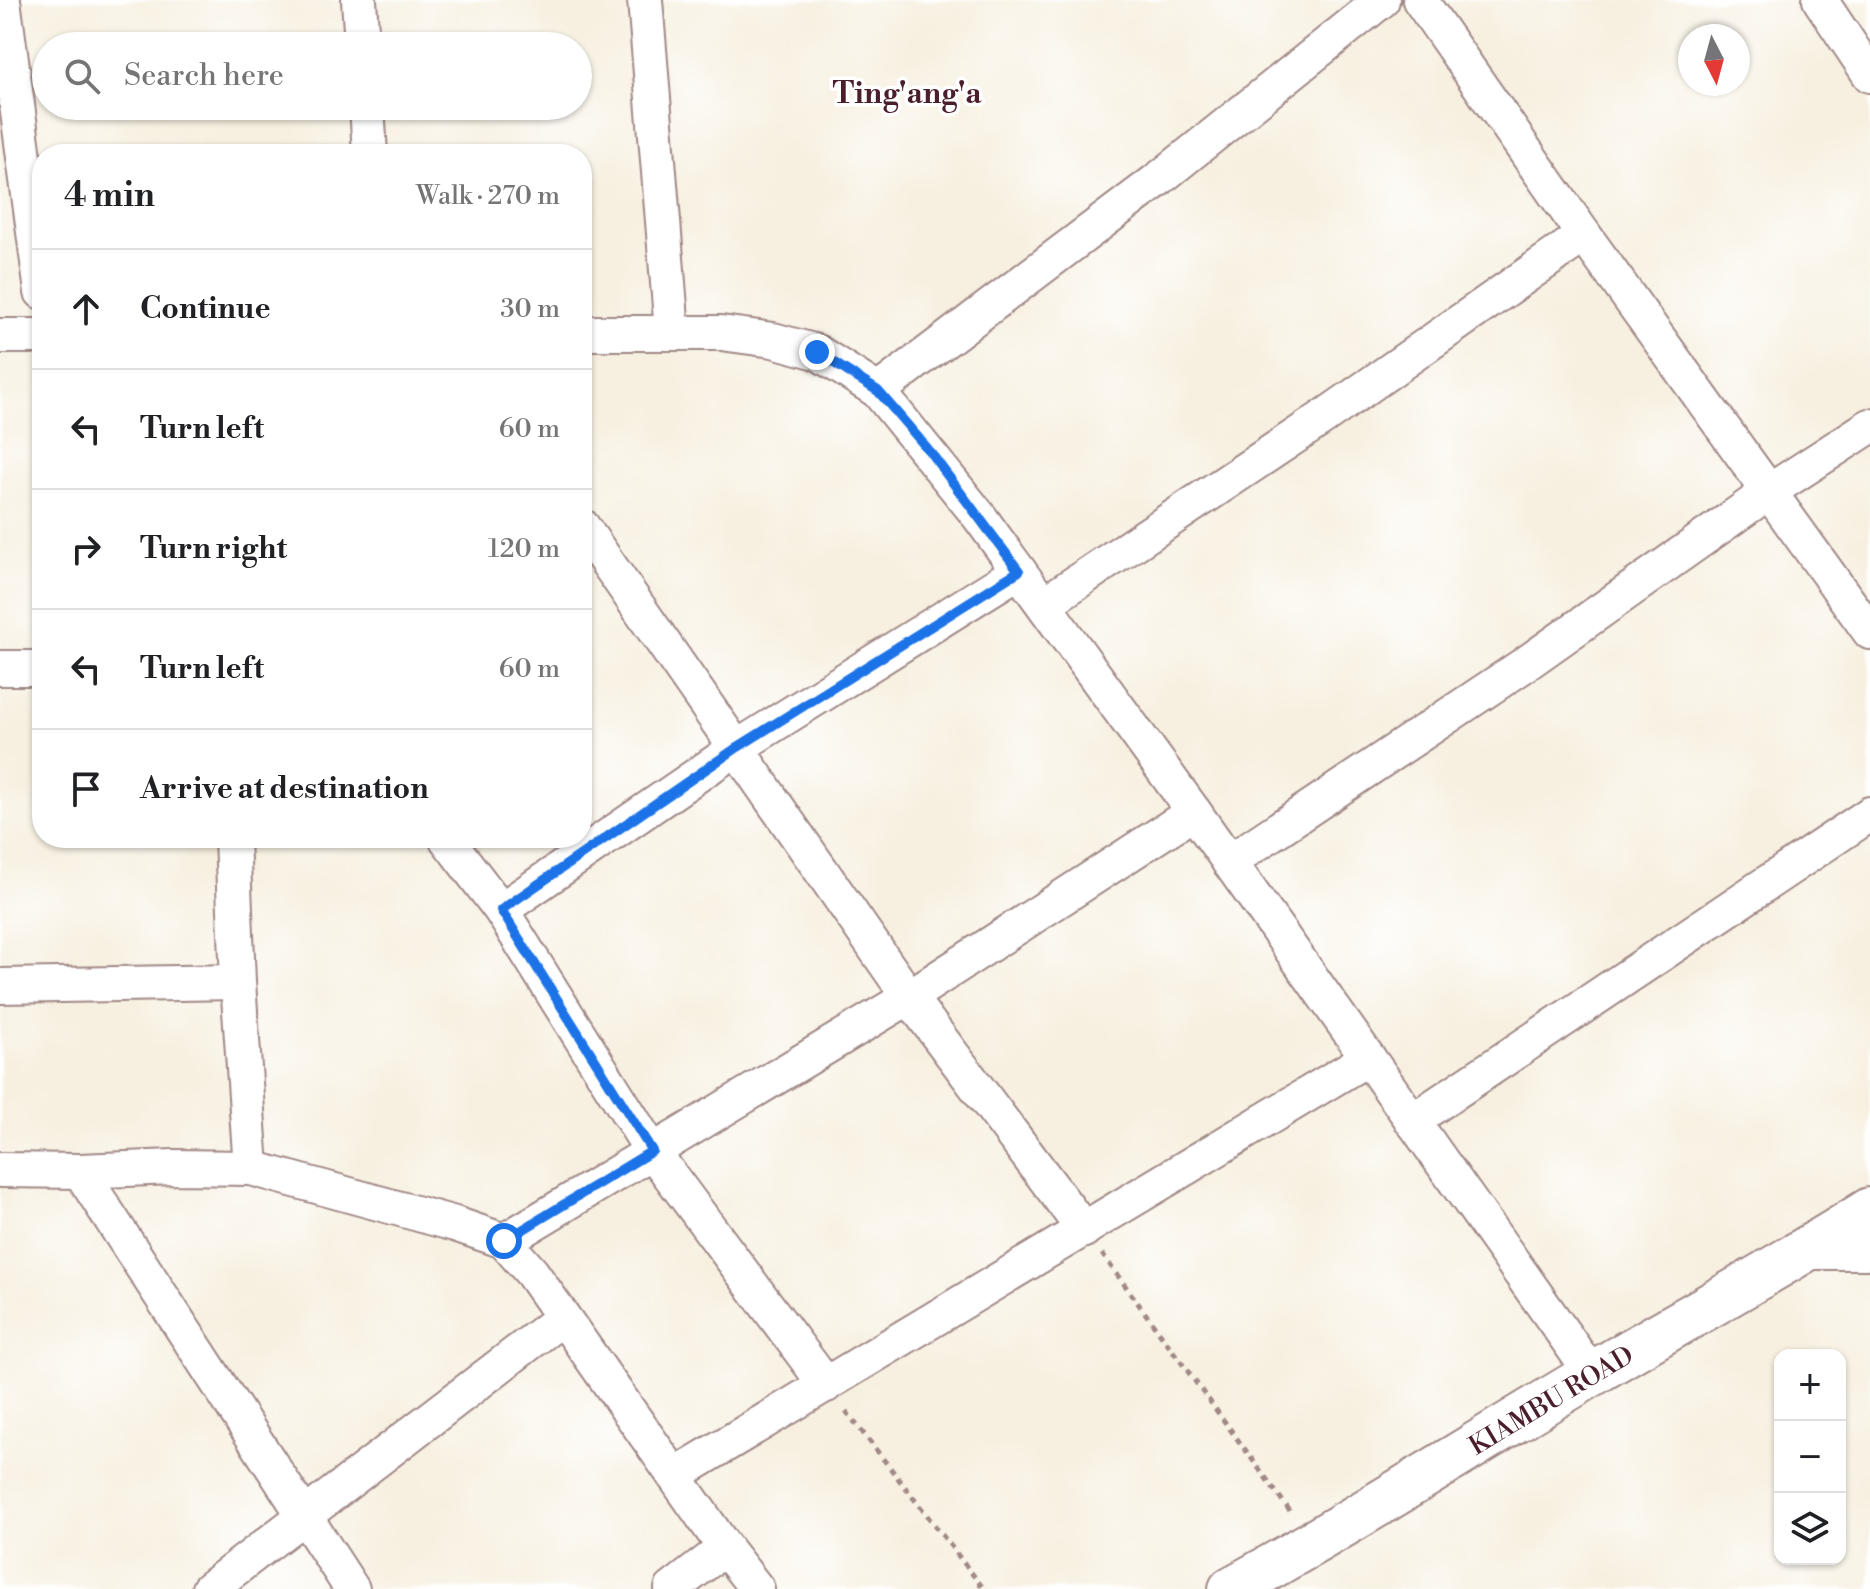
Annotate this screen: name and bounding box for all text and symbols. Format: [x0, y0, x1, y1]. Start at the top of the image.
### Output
north arrow [1678, 24, 1750, 96]
search box [32, 32, 592, 120]
icon: search [60, 54, 104, 98]
text: Search here [124, 57, 284, 95]
district label: Ting'ang'a [832, 75, 982, 113]
text: 4 min [64, 175, 155, 217]
text: Walk · 270 m [416, 180, 560, 212]
icon: ahead [64, 287, 108, 331]
text: Continue [140, 290, 271, 328]
text: 30 m [500, 293, 560, 325]
route end [799, 334, 835, 370]
icon: left [64, 407, 108, 451]
text: Turn left [140, 410, 264, 448]
text: 60 m [499, 413, 560, 445]
icon: right [64, 527, 108, 571]
text: Turn right [140, 530, 287, 568]
text: 120 m [488, 533, 560, 565]
icon: left [64, 647, 108, 691]
text: Turn left [140, 650, 264, 688]
text: 60 m [499, 653, 560, 685]
icon: arrive [64, 767, 108, 811]
text: Arrive at destination [140, 770, 429, 808]
route start [486, 1223, 522, 1259]
street label: KIAMBU ROAD [1463, 1339, 1640, 1463]
map controls [1774, 1349, 1846, 1565]
button: + [1774, 1349, 1846, 1421]
button: − [1774, 1421, 1846, 1493]
button: layers [1774, 1493, 1846, 1565]

